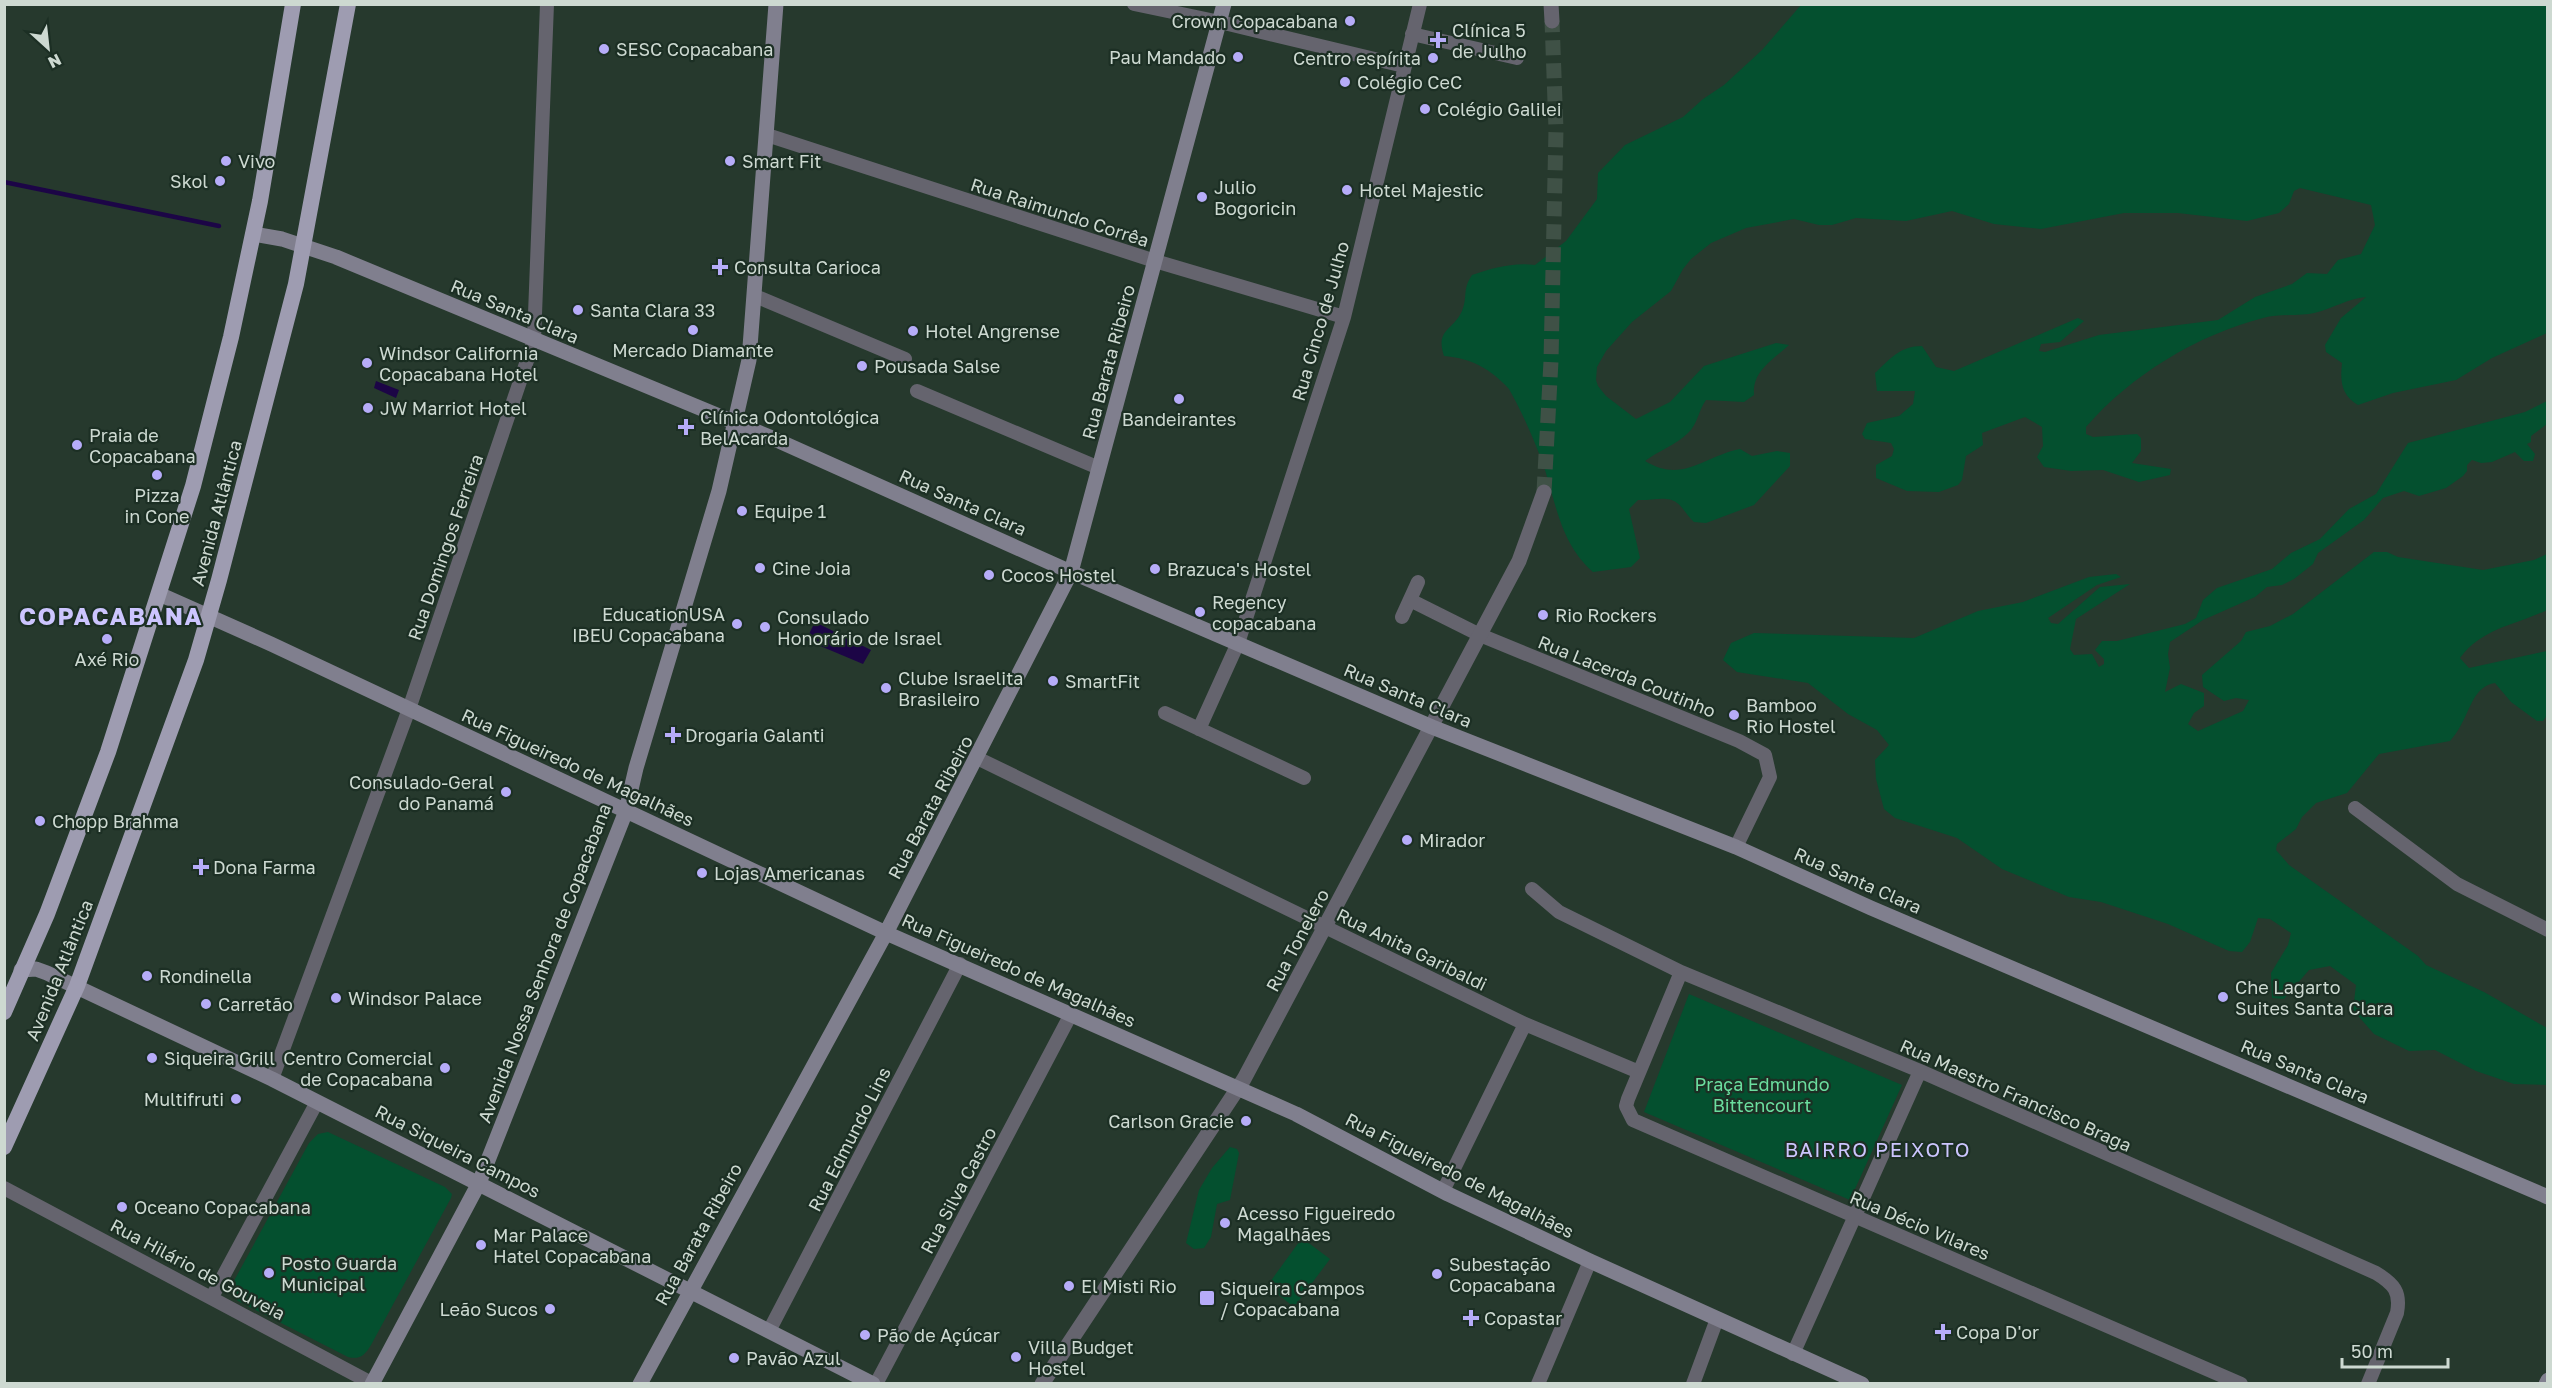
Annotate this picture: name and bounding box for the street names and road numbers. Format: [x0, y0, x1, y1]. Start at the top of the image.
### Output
street label: Rua Raimundo Corrêa [968, 173, 1152, 251]
street label: Rua Cinco de Julho [1287, 239, 1353, 403]
street label: Rua Santa Clara [448, 274, 582, 348]
street label: Rua Barata Ribeiro [1077, 282, 1139, 442]
street label: Avenida Atlântica [186, 438, 246, 588]
street label: Rua Domingos Ferreira [403, 451, 487, 643]
street label: Rua Santa Clara [896, 464, 1030, 540]
street label: Rua Lacerda Coutinho [1535, 630, 1719, 722]
street label: Rua Santa Clara [1341, 658, 1475, 732]
street label: Rua Figueiredo de Magalhães [458, 703, 698, 831]
street label: Rua Barata Ribeiro [883, 731, 977, 883]
street label: Avenida Nossa Senhora de Copacabana [473, 800, 615, 1126]
street label: Rua Santa Clara [1791, 842, 1925, 918]
street label: Rua Tonelero [1261, 885, 1333, 995]
street label: Avenida Atlântica [21, 896, 97, 1044]
street label: Rua Anita Garibaldi [1333, 903, 1491, 995]
street label: Rua Figueiredo de Magalhães [899, 908, 1139, 1032]
street label: Rua Maestro Francisco Braga [1897, 1034, 2135, 1156]
street label: Rua Santa Clara [2238, 1034, 2372, 1108]
street label: Rua Edmundo Lins [803, 1063, 895, 1215]
street label: Rua Siqueira Campos [372, 1100, 544, 1202]
street label: Rua Figueiredo de Magalhães [1342, 1108, 1578, 1242]
street label: Rua Silva Castro [915, 1123, 1001, 1257]
street label: Rua Barata Ribeiro [650, 1159, 746, 1309]
street label: Rua Décio Vilares [1847, 1186, 1993, 1264]
street label: Rua Hilário de Gouveia [107, 1214, 289, 1324]

